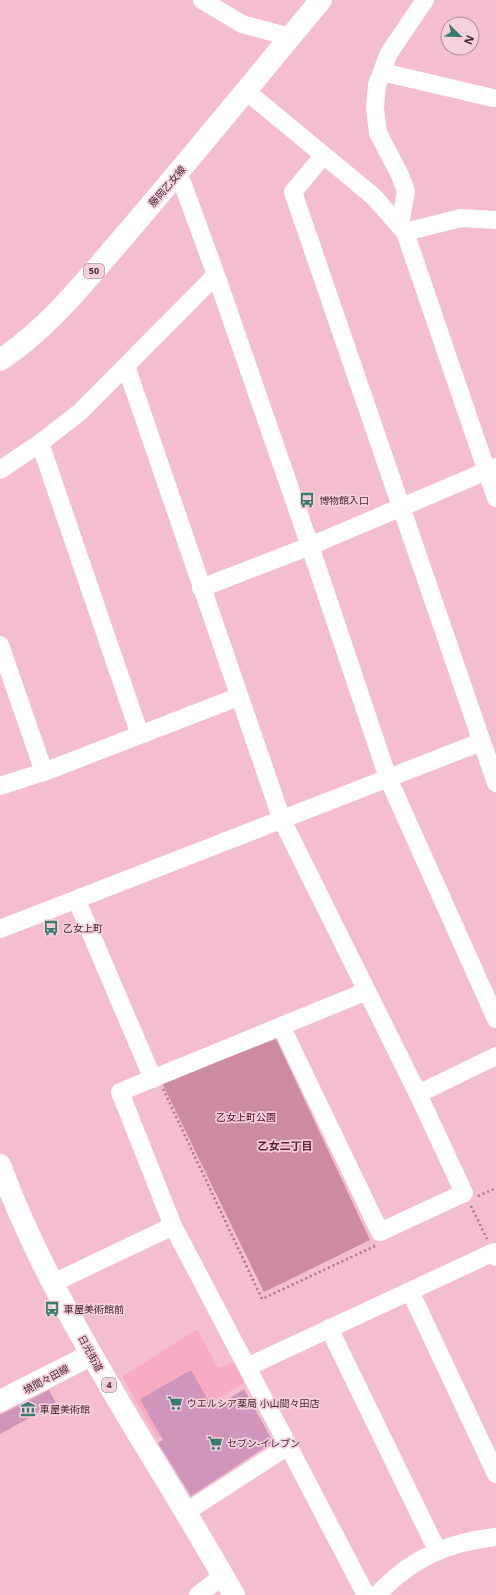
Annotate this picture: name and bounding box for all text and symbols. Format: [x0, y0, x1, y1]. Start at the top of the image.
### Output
north arrow [440, 16, 480, 56]
text: N [461, 33, 478, 47]
street label: 藤岡乙女線 [145, 163, 189, 209]
road number: 50 [84, 264, 104, 278]
bus stop icon: 博物館入口 [298, 491, 316, 509]
place label: 博物館入口 [319, 493, 369, 507]
bus stop icon: 乙女上町 [42, 919, 60, 937]
place label: 乙女上町 [63, 921, 103, 935]
park label: 乙女上町公園 [216, 1110, 276, 1124]
district label: 乙女二丁目 [258, 1138, 313, 1153]
bus stop icon: 車屋美術館前 [43, 1300, 61, 1318]
place label: 車屋美術館前 [64, 1302, 124, 1316]
street label: 日光街道 [75, 1332, 107, 1374]
street label: 境間々田線 [21, 1361, 71, 1397]
road number: 4 [102, 1378, 116, 1392]
supermarket icon: ウエルシア薬局 小山間々田店 [166, 1394, 184, 1412]
place label: ウエルシア薬局 小山間々田店 [187, 1396, 320, 1410]
museum icon: 車屋美術館 [19, 1400, 37, 1418]
place label: 車屋美術館 [40, 1402, 90, 1416]
supermarket icon: セブン-イレブン [206, 1434, 224, 1452]
place label: セブン-イレブン [227, 1436, 300, 1450]

